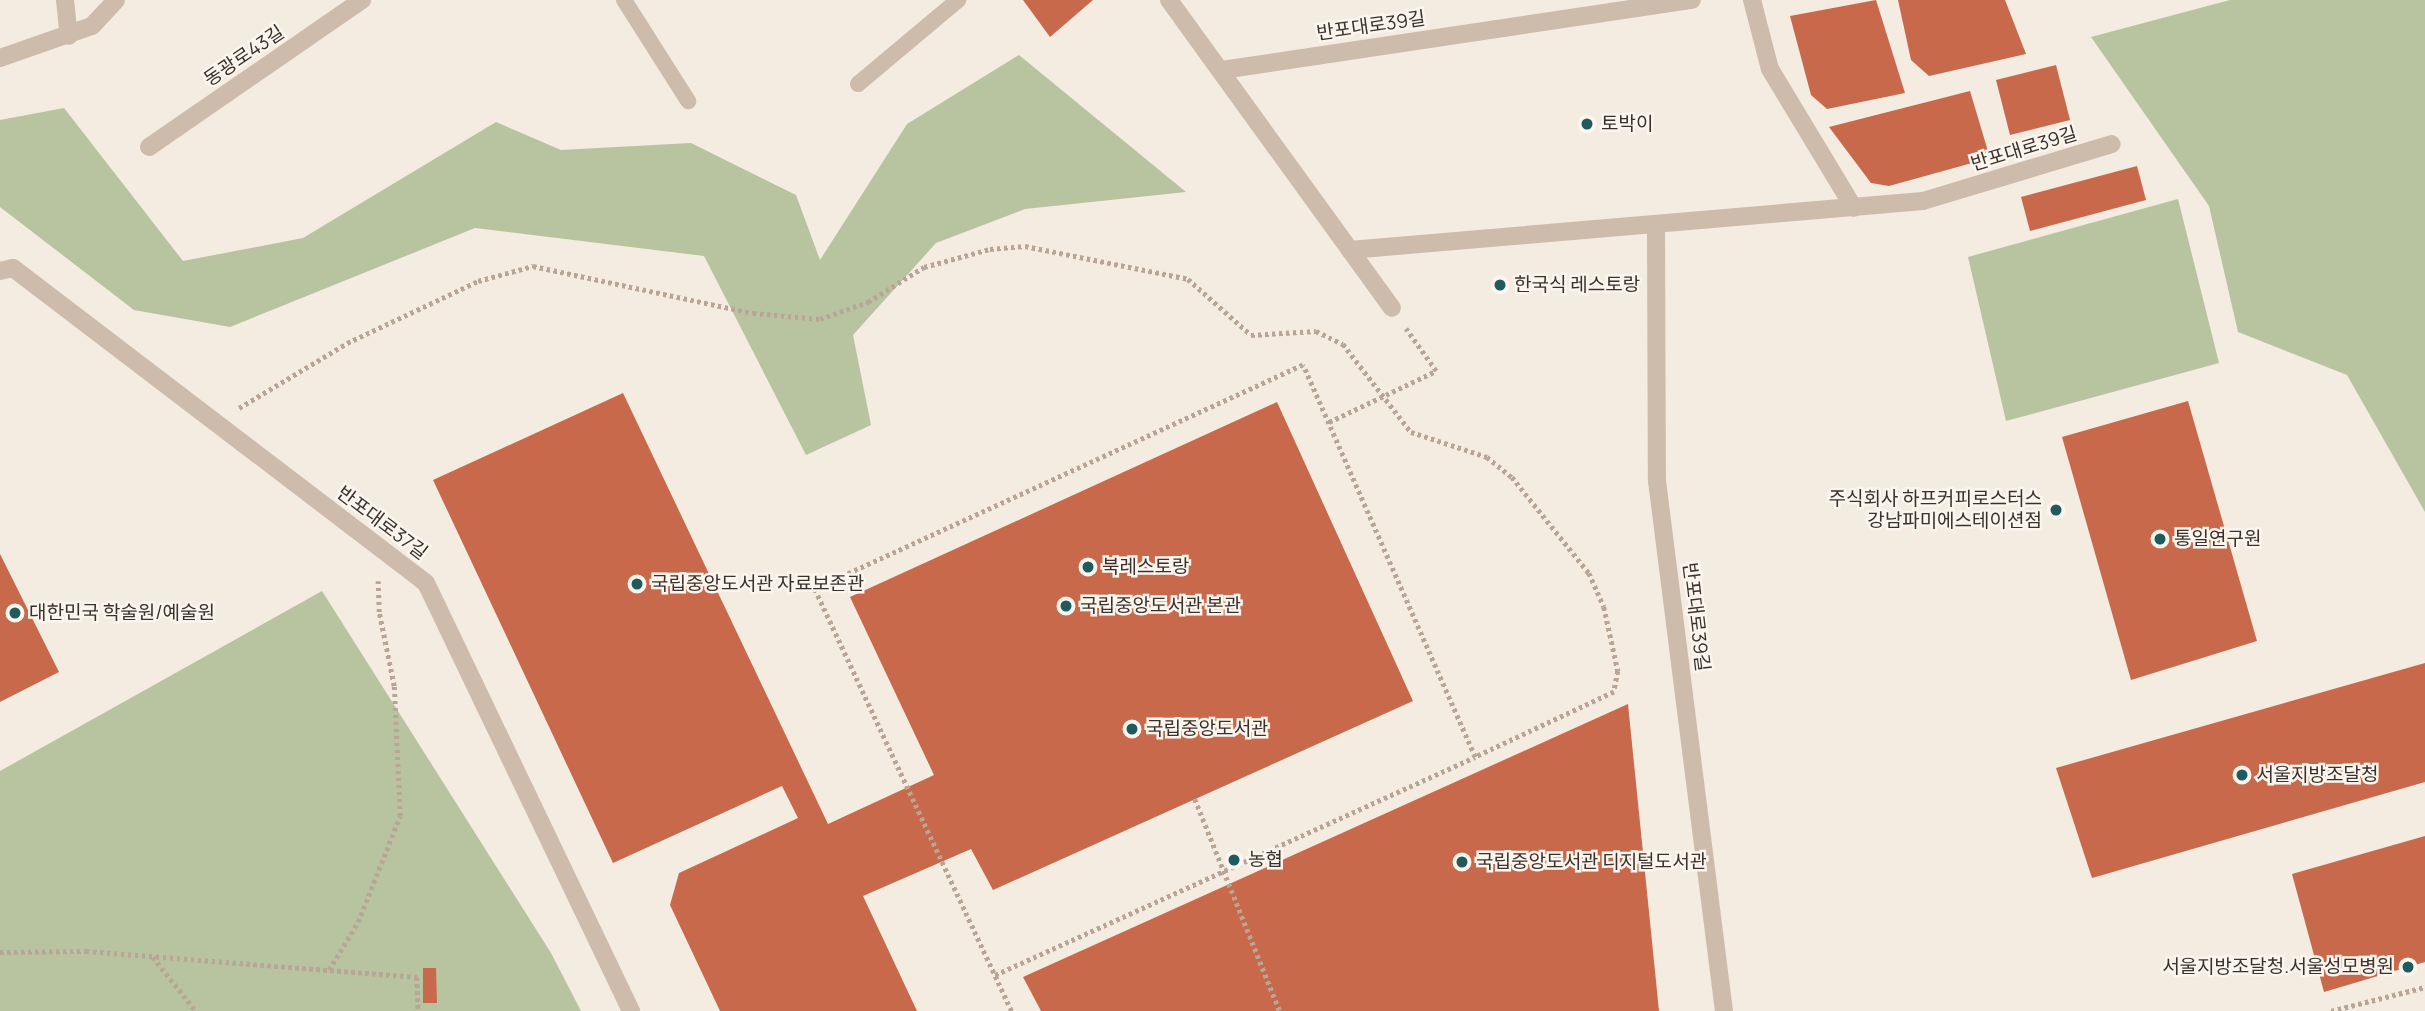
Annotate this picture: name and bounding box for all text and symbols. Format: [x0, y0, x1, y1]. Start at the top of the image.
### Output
street label: 반포대로39길 [1315, 7, 1427, 45]
street label: 동광로43길 [200, 21, 288, 91]
place label: 토박이 [1601, 113, 1653, 135]
marker: 토박이 [1579, 116, 1595, 132]
street label: 반포대로39길 [1968, 122, 2080, 176]
place label: 한국식 레스토랑 [1514, 274, 1640, 296]
marker: 한국식 레스토랑 [1492, 277, 1508, 293]
street label: 반포대로37길 [332, 482, 432, 564]
place label: 주식회사 하프커피로스터스 강남파미에스테이션점 [1828, 488, 2042, 532]
marker: 주식회사 하프커피로스터스 강남파미에스테이션점 [2048, 502, 2064, 518]
place label: 통일연구원 [2174, 528, 2261, 550]
marker: 통일연구원 [2152, 531, 2168, 547]
place label: 북레스토랑 [1102, 556, 1189, 578]
marker: 북레스토랑 [1080, 559, 1096, 575]
street label: 반포대로39길 [1678, 561, 1714, 673]
place label: 국립중앙도서관 자료보존관 [651, 573, 865, 595]
marker: 국립중앙도서관 자료보존관 [629, 576, 645, 592]
place label: 국립중앙도서관 본관 [1080, 595, 1241, 617]
marker: 국립중앙도서관 본관 [1058, 598, 1074, 614]
place label: 대한민국 학술원/예술원 [29, 602, 215, 624]
marker: 대한민국 학술원/예술원 [7, 605, 23, 621]
place label: 국립중앙도서관 [1146, 718, 1268, 740]
marker: 국립중앙도서관 [1124, 721, 1140, 737]
place label: 서울지방조달청 [2256, 764, 2378, 786]
marker: 서울지방조달청 [2234, 767, 2250, 783]
place label: 농협 [1248, 849, 1283, 871]
place label: 국립중앙도서관 디지털도서관 [1476, 851, 1707, 873]
marker: 농협 [1226, 852, 1242, 868]
marker: 국립중앙도서관 디지털도서관 [1454, 854, 1470, 870]
place label: 서울지방조달청.서울성모병원 [2162, 956, 2394, 978]
marker: 서울지방조달청.서울성모병원 [2400, 959, 2416, 975]

